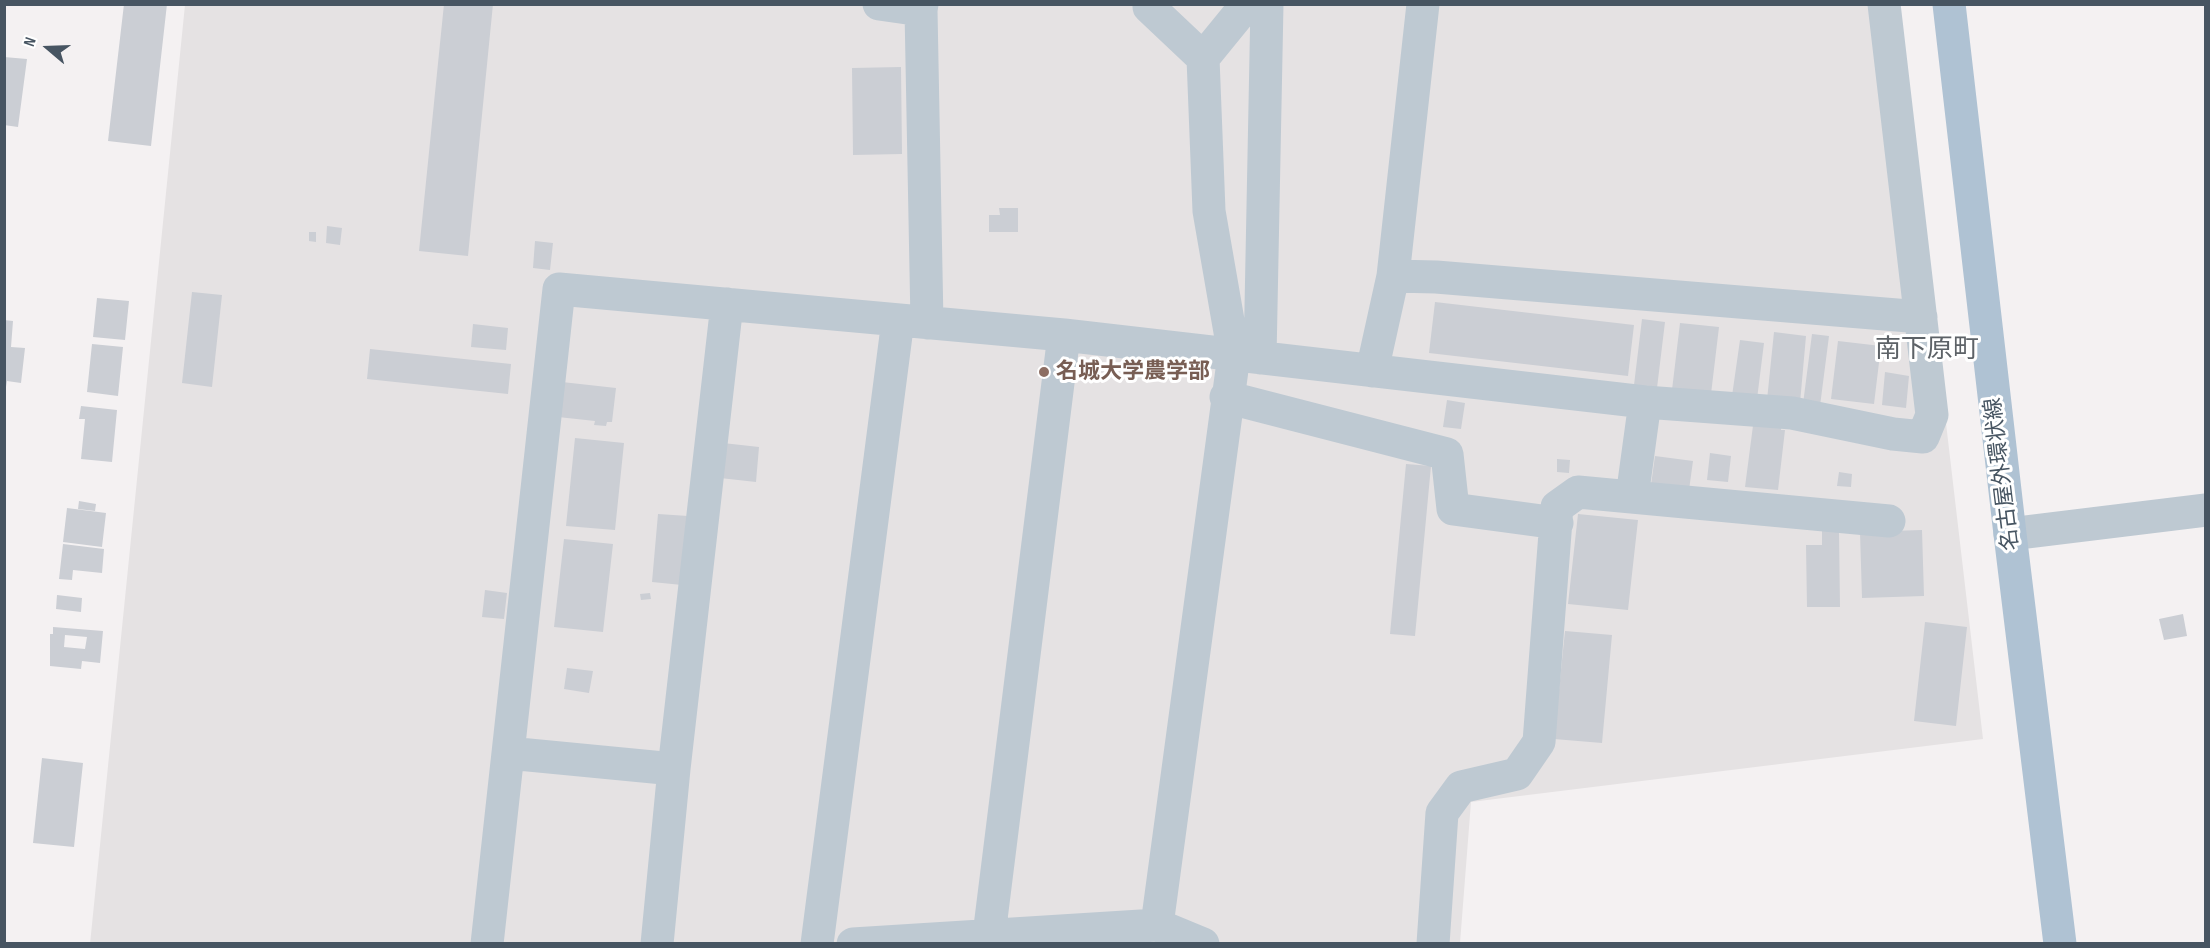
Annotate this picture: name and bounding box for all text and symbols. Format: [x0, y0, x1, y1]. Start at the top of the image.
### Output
north arrow [18, 18, 78, 78]
text: N [20, 35, 41, 49]
district label: 南下原町 [1875, 334, 1979, 366]
place label: 名城大学農学部 [1056, 359, 1210, 385]
marker: 名城大学農学部 [1037, 365, 1051, 379]
street label: 名古屋外環状線 [1981, 396, 2025, 552]

